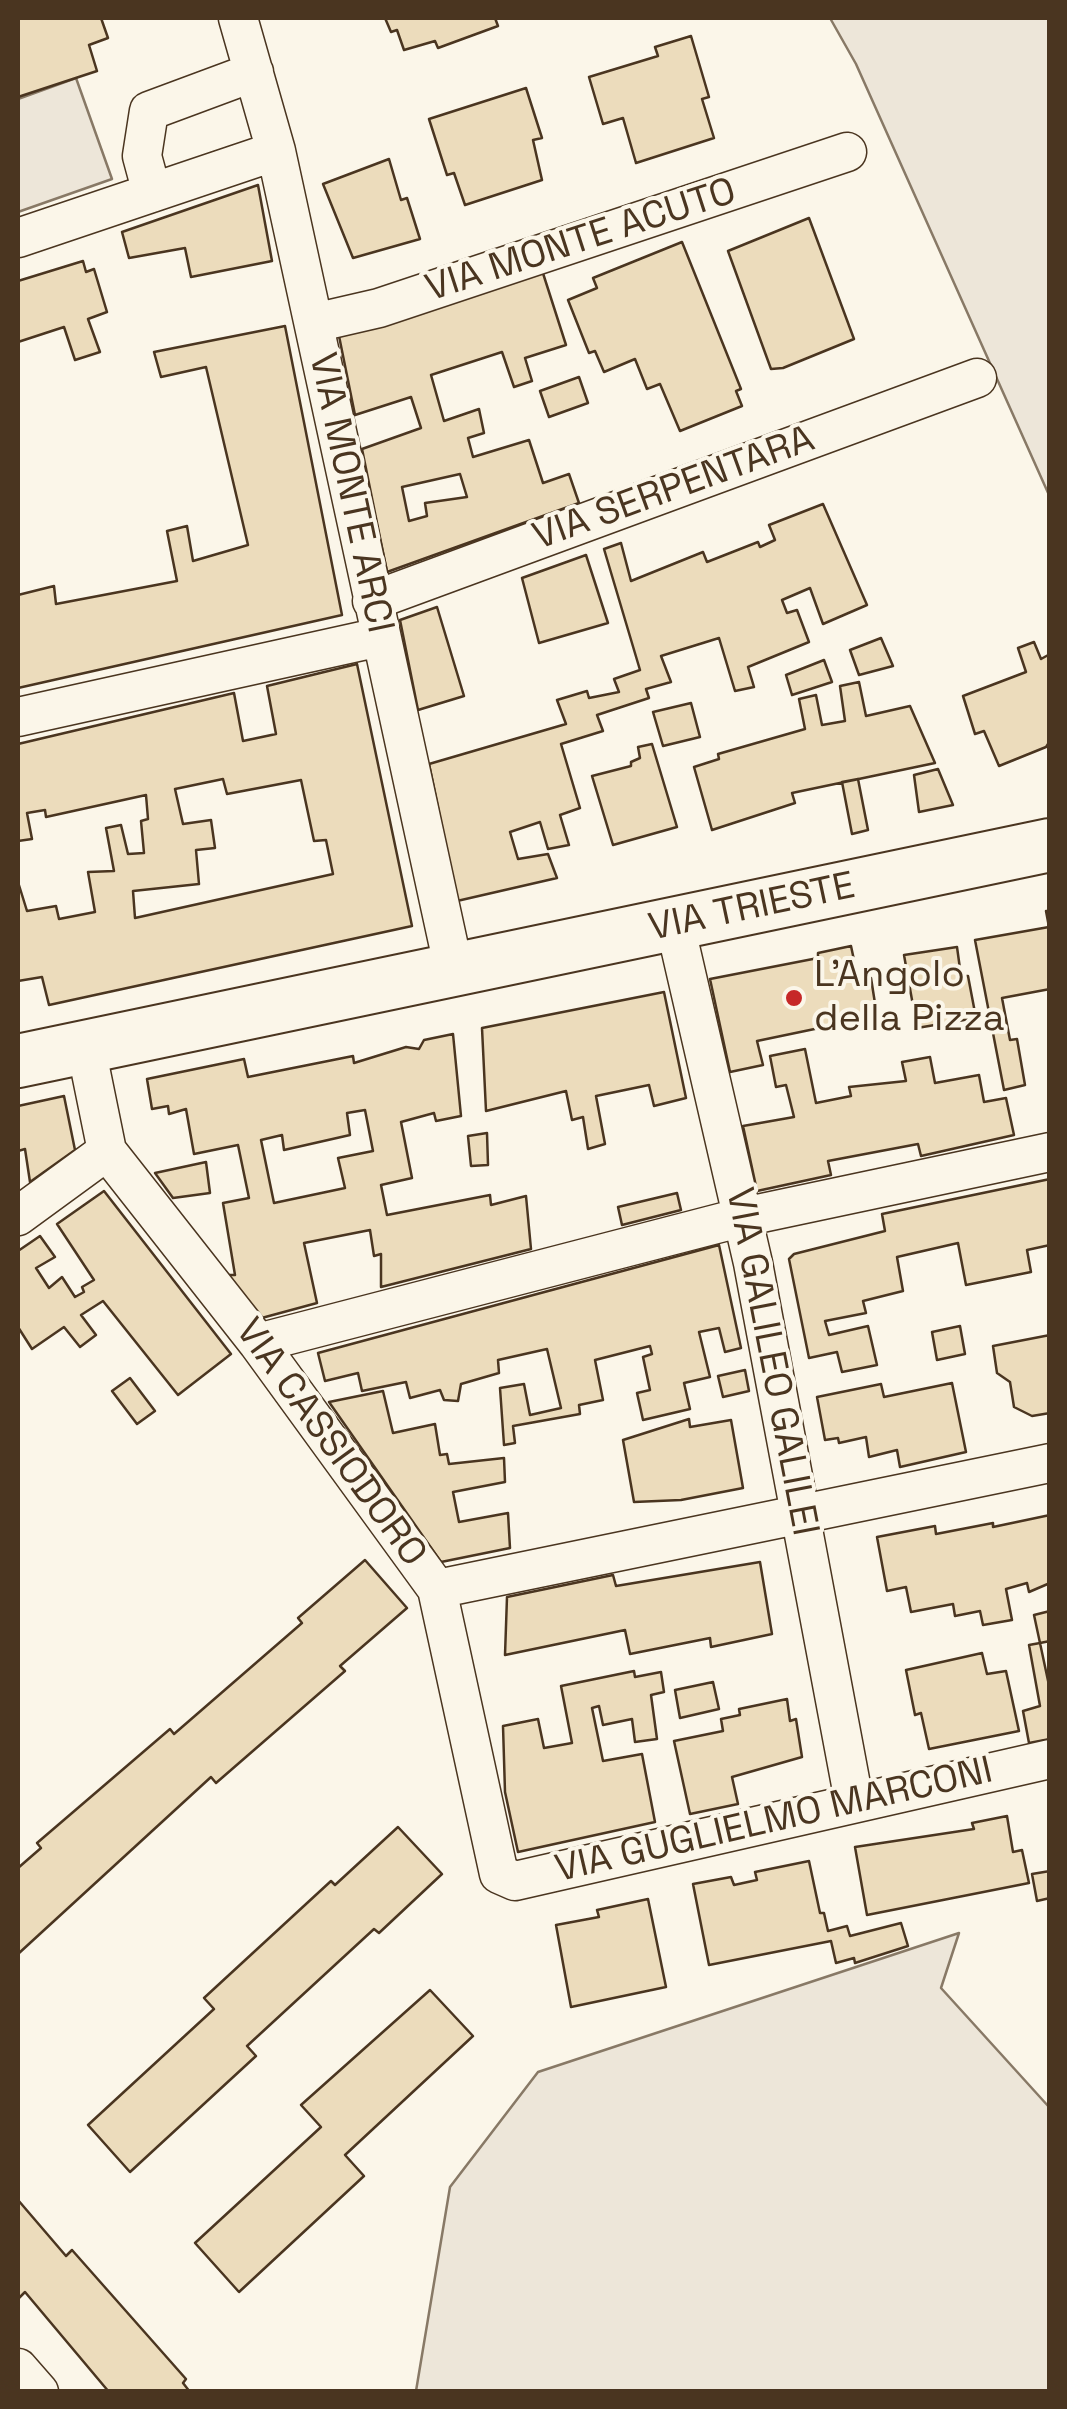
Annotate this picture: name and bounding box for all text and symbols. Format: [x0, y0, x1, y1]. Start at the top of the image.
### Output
street label: VIA MONTE ACUTO [420, 169, 742, 313]
street label: VIA MONTE ARCI [298, 349, 402, 637]
street label: VIA SERPENTARA [527, 417, 821, 561]
street label: VIA TRIESTE [645, 864, 859, 952]
place label: L'Angolo della Pizza [814, 953, 1005, 1042]
marker: L'Angolo della Pizza [783, 987, 805, 1009]
street label: VIA GALILEO GALILEI [715, 1184, 827, 1540]
street label: VIA CASSIODORO [225, 1310, 435, 1576]
street label: VIA GUGLIELMO MARCONI [551, 1748, 997, 1894]

